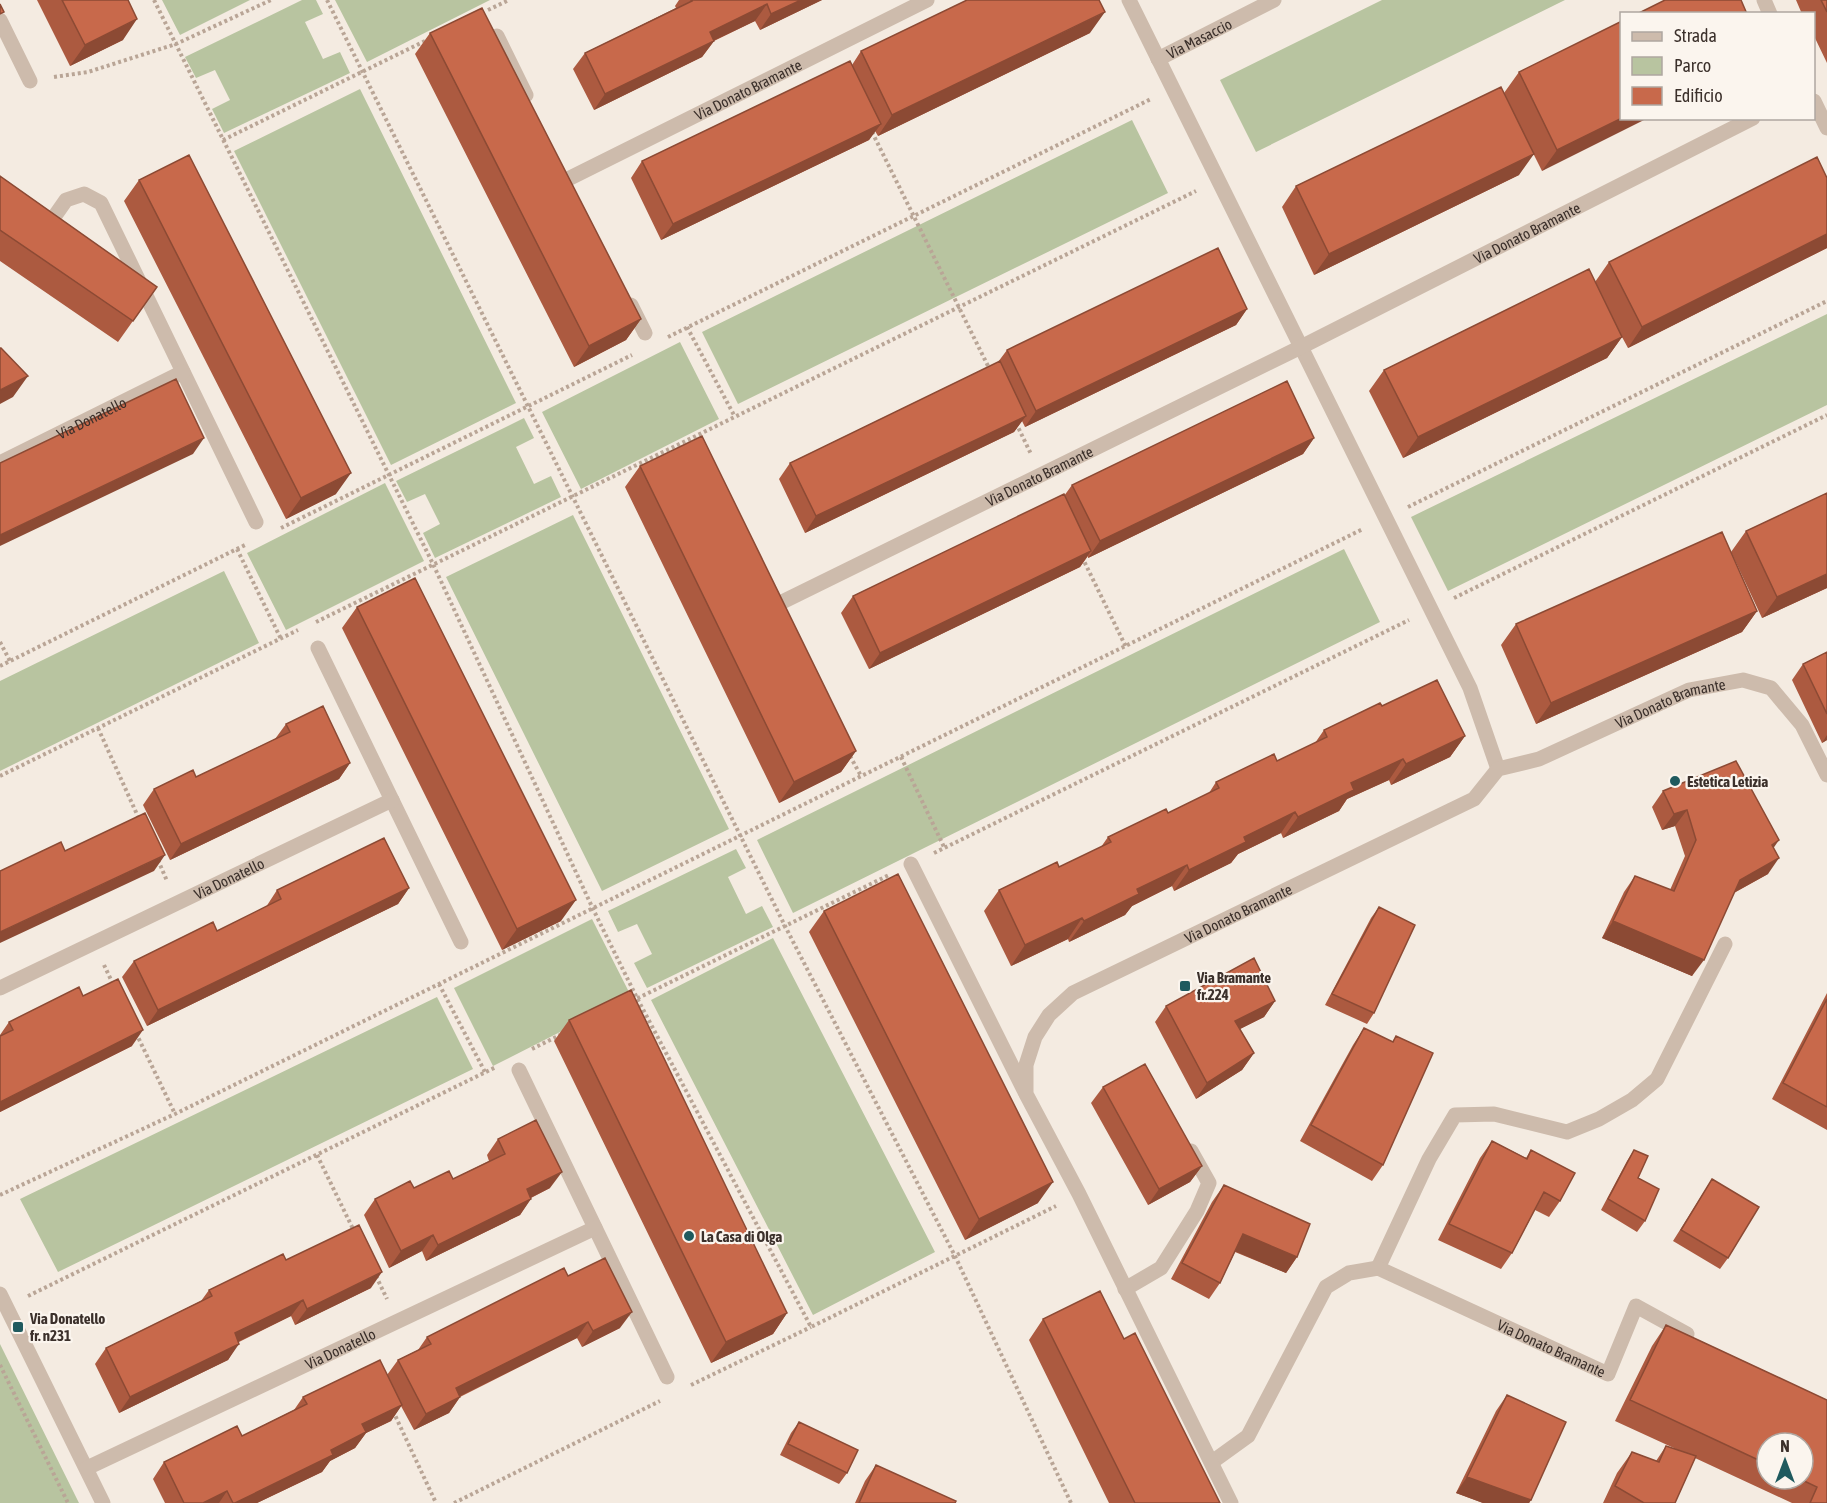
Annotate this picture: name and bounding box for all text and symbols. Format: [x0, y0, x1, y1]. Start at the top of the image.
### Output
legend [1620, 12, 1815, 120]
street label: Via Masaccio [1164, 15, 1234, 62]
text: Strada [1674, 25, 1717, 46]
street label: Via Donato Bramante [692, 55, 804, 123]
text: Parco [1674, 55, 1711, 76]
text: Edificio [1674, 85, 1723, 106]
street label: Via Donato Bramante [1471, 198, 1583, 267]
street label: Via Donatello [54, 393, 129, 442]
street label: Via Donato Bramante [983, 442, 1096, 509]
street label: Via Donato Bramante [1612, 675, 1727, 731]
place label: Estetica Letizia [1687, 773, 1768, 790]
marker: Estetica Letizia [1668, 774, 1682, 788]
street label: Via Donatello [191, 854, 267, 902]
street label: Via Donato Bramante [1182, 880, 1295, 946]
place label: Via Bramante fr.224 [1196, 969, 1271, 1003]
marker: Via Bramante fr.224 [1178, 979, 1192, 993]
place label: La Casa di Olga [701, 1228, 782, 1245]
marker: La Casa di Olga [682, 1229, 696, 1243]
place label: Via Donatello fr. n231 [29, 1310, 105, 1344]
street label: Via Donato Bramante [1495, 1316, 1608, 1380]
marker: Via Donatello fr. n231 [11, 1320, 25, 1334]
street label: Via Donatello [302, 1325, 378, 1372]
north arrow [1755, 1431, 1815, 1491]
text: N [1780, 1437, 1790, 1455]

